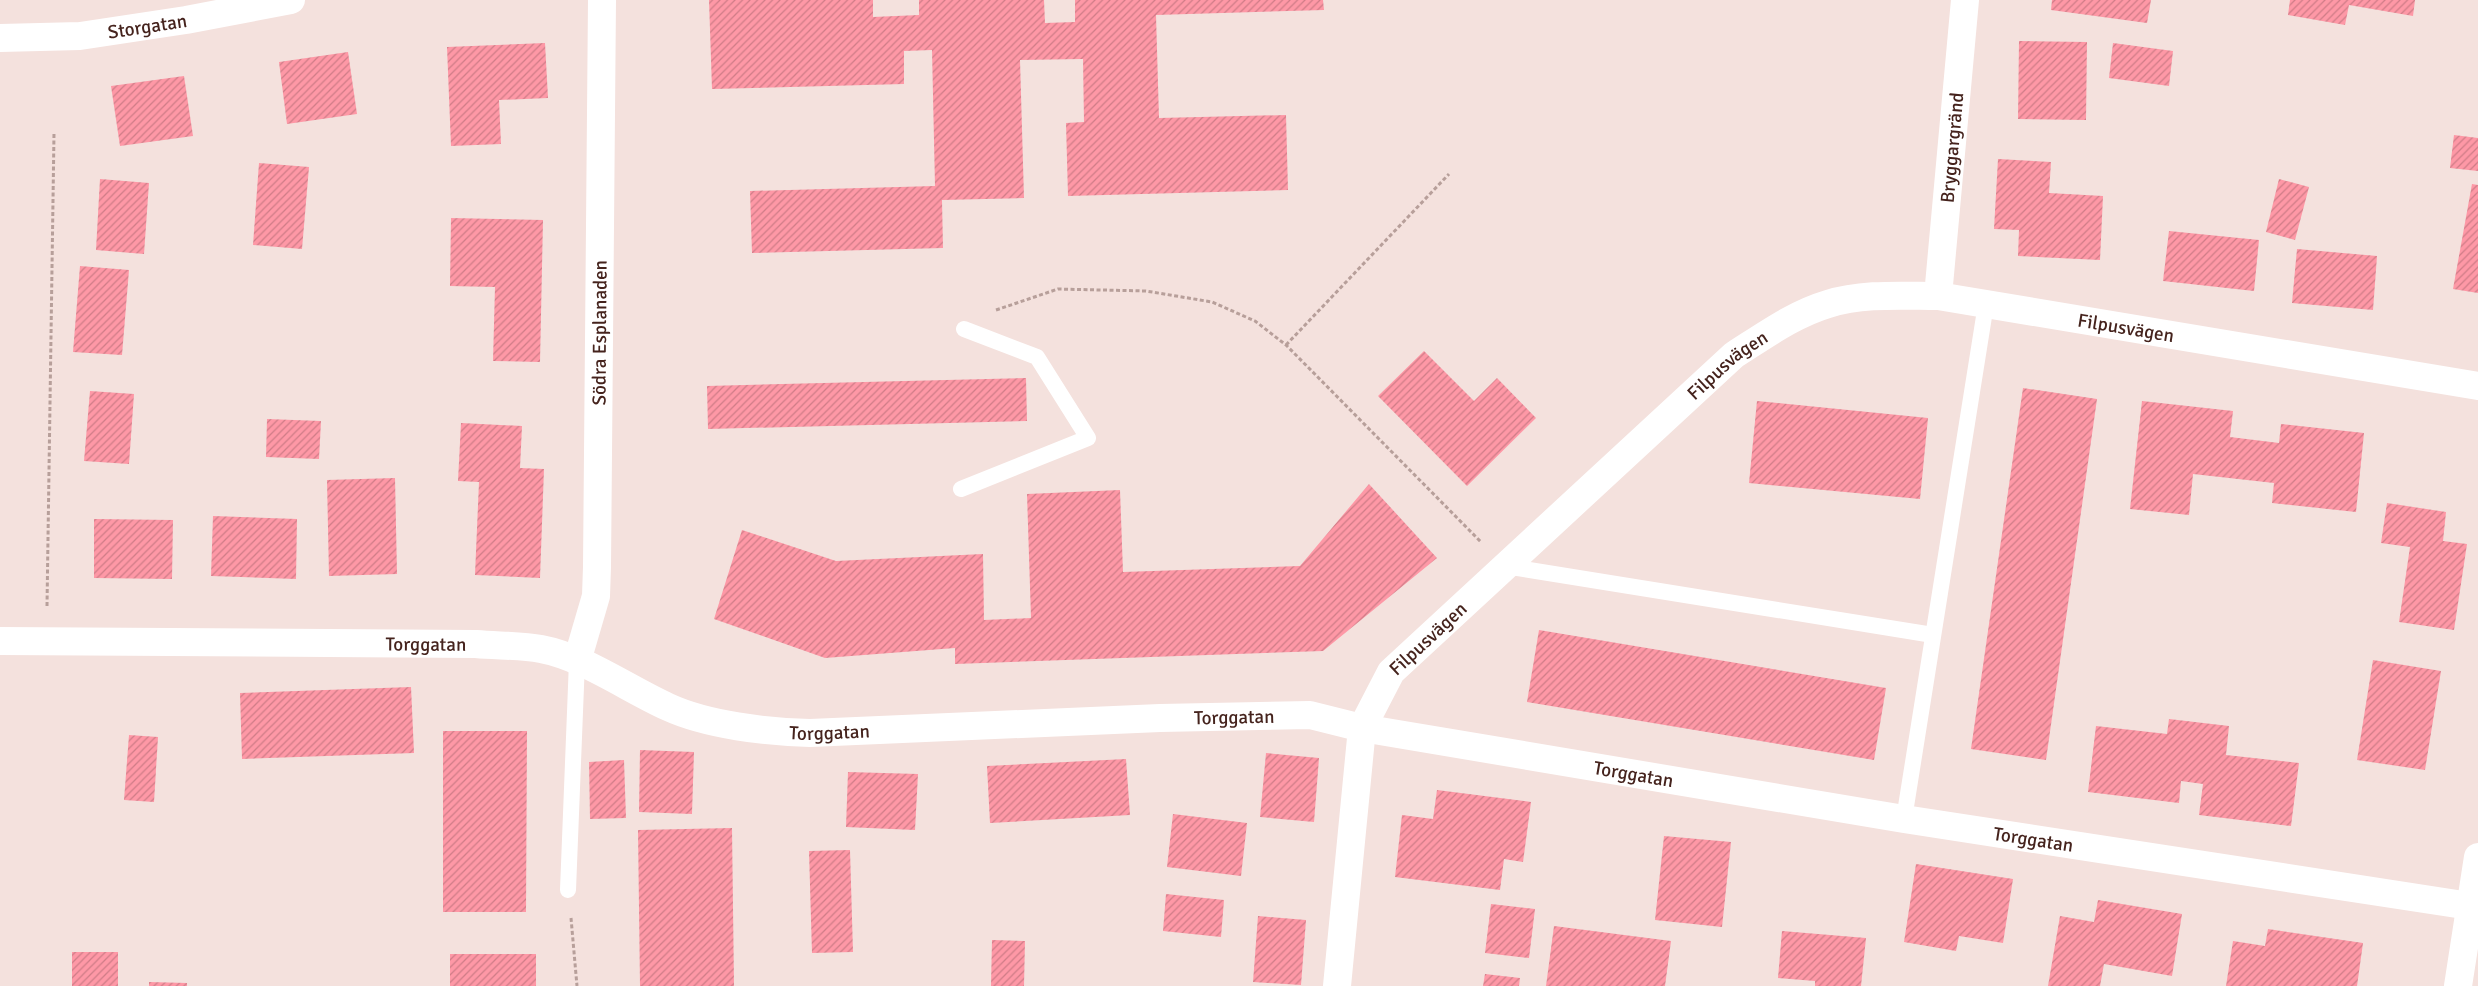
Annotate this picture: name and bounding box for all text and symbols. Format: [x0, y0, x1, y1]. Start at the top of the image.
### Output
street label: Storgatan [106, 9, 189, 45]
street label: Bryggargränd [1936, 91, 1970, 204]
street label: Södra Esplanaden [587, 260, 613, 406]
street label: Filpusvägen [2076, 308, 2176, 348]
street label: Filpusvägen [1682, 325, 1772, 405]
street label: Filpusvägen [1384, 597, 1472, 681]
street label: Torggatan [386, 632, 466, 657]
street label: Torggatan [1194, 705, 1275, 730]
street label: Torggatan [788, 719, 870, 746]
street label: Torggatan [1592, 756, 1675, 793]
street label: Torggatan [1992, 822, 2075, 858]

